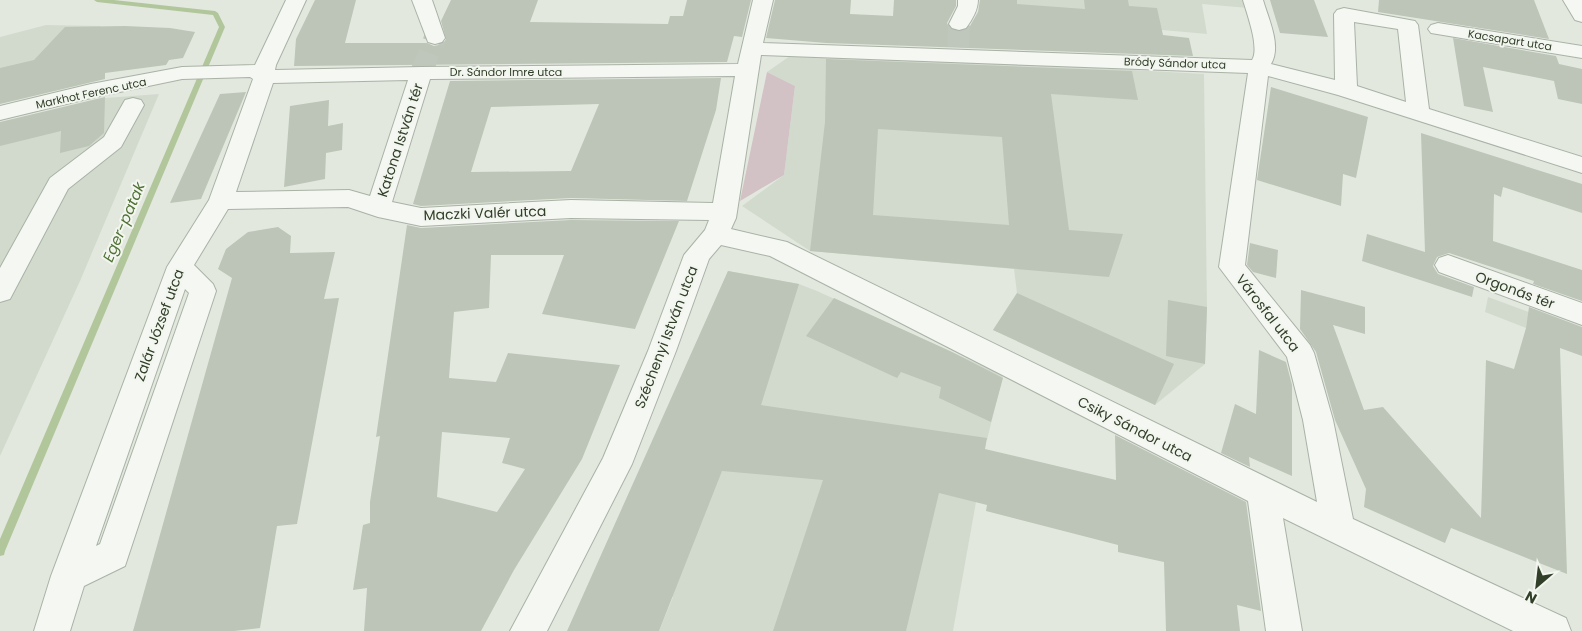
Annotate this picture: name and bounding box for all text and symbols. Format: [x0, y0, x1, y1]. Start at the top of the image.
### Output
street label: Kacsapart utca [1467, 25, 1553, 55]
street label: Bródy Sándor utca [1124, 53, 1226, 73]
street label: Dr. Sándor Imre utca [450, 64, 562, 80]
street label: Markhot Ferenc utca [34, 73, 148, 113]
street label: Katona István tér [372, 80, 428, 200]
water label: Eger-patak [97, 178, 150, 265]
street label: Maczki Valér utca [423, 201, 547, 225]
street label: Széchenyi István utca [630, 263, 702, 411]
street label: Zalár József utca [129, 266, 189, 384]
street label: Orgonás tér [1473, 266, 1557, 314]
street label: Városfal utca [1231, 270, 1305, 356]
street label: Csiky Sándor utca [1074, 391, 1196, 467]
north arrow [1512, 561, 1562, 611]
text: N [1522, 586, 1540, 609]

